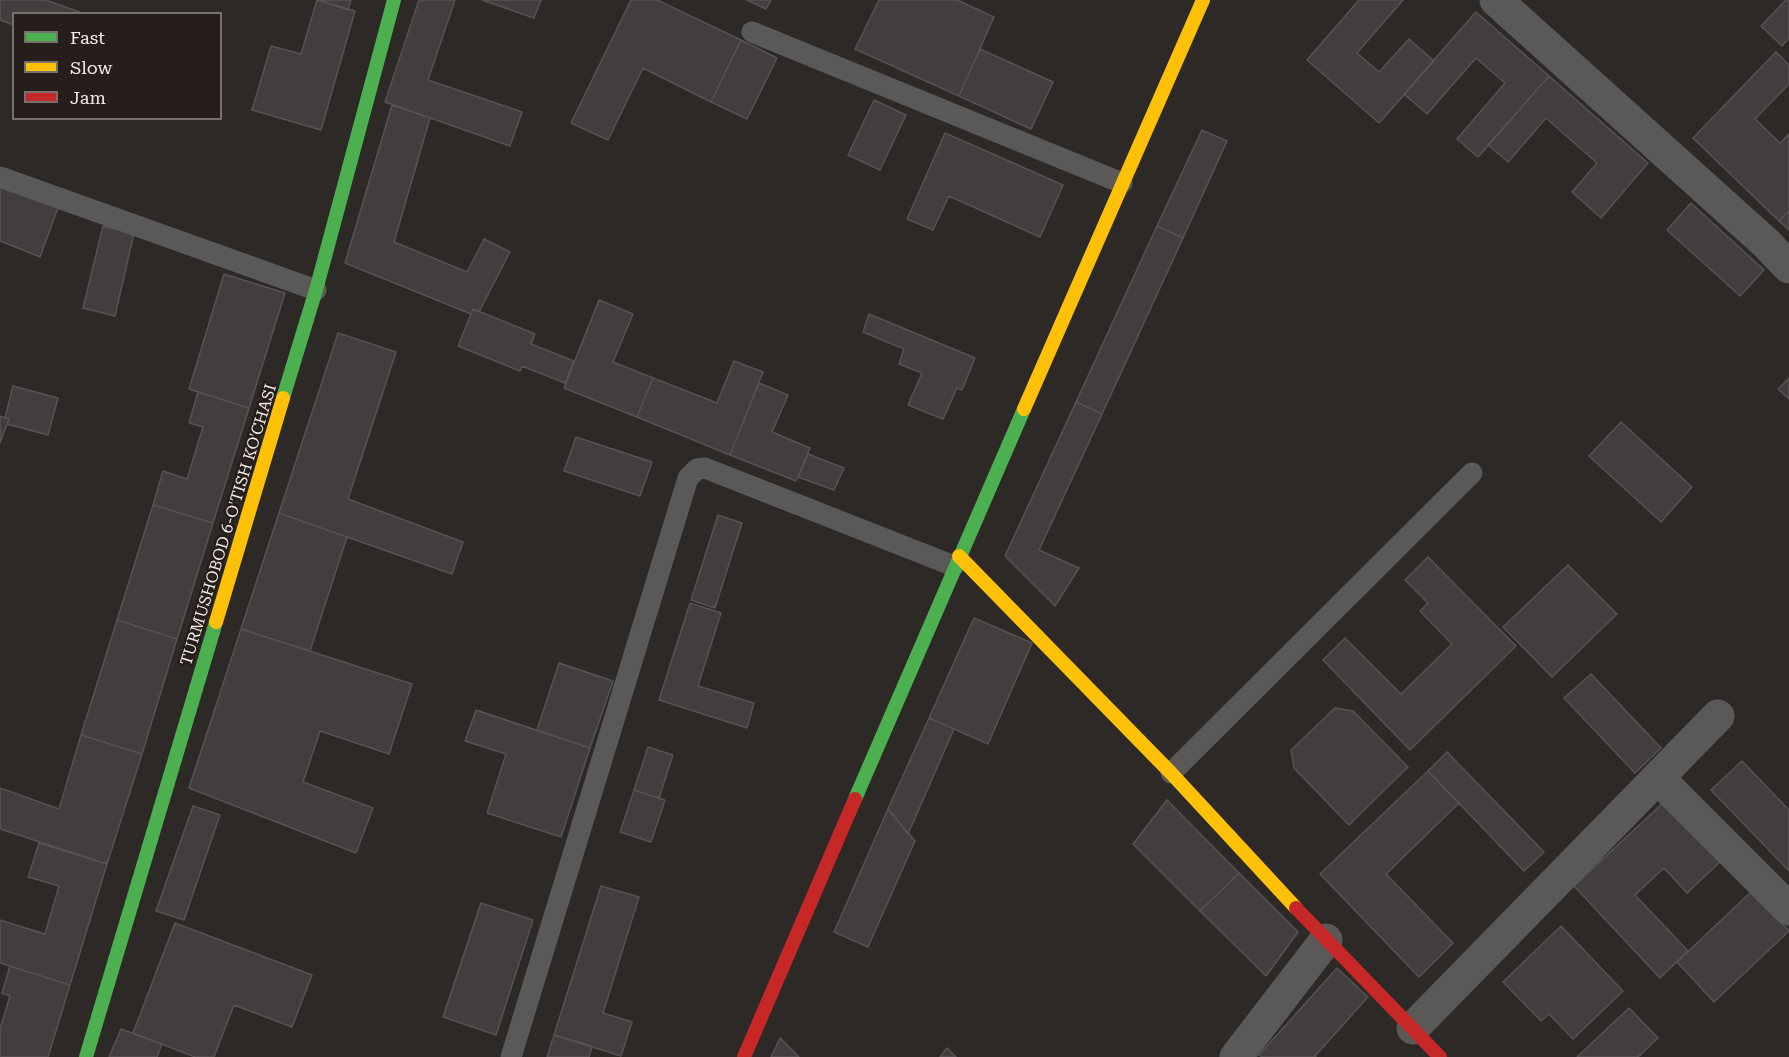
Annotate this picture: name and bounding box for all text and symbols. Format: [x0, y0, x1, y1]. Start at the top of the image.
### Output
legend [12, 12, 222, 120]
text: Fast [70, 27, 105, 48]
text: Slow [70, 57, 112, 78]
text: Jam [70, 87, 106, 108]
street label: TURMUSHOBOD 6-O'TISH KO'CHASI [177, 382, 281, 668]

